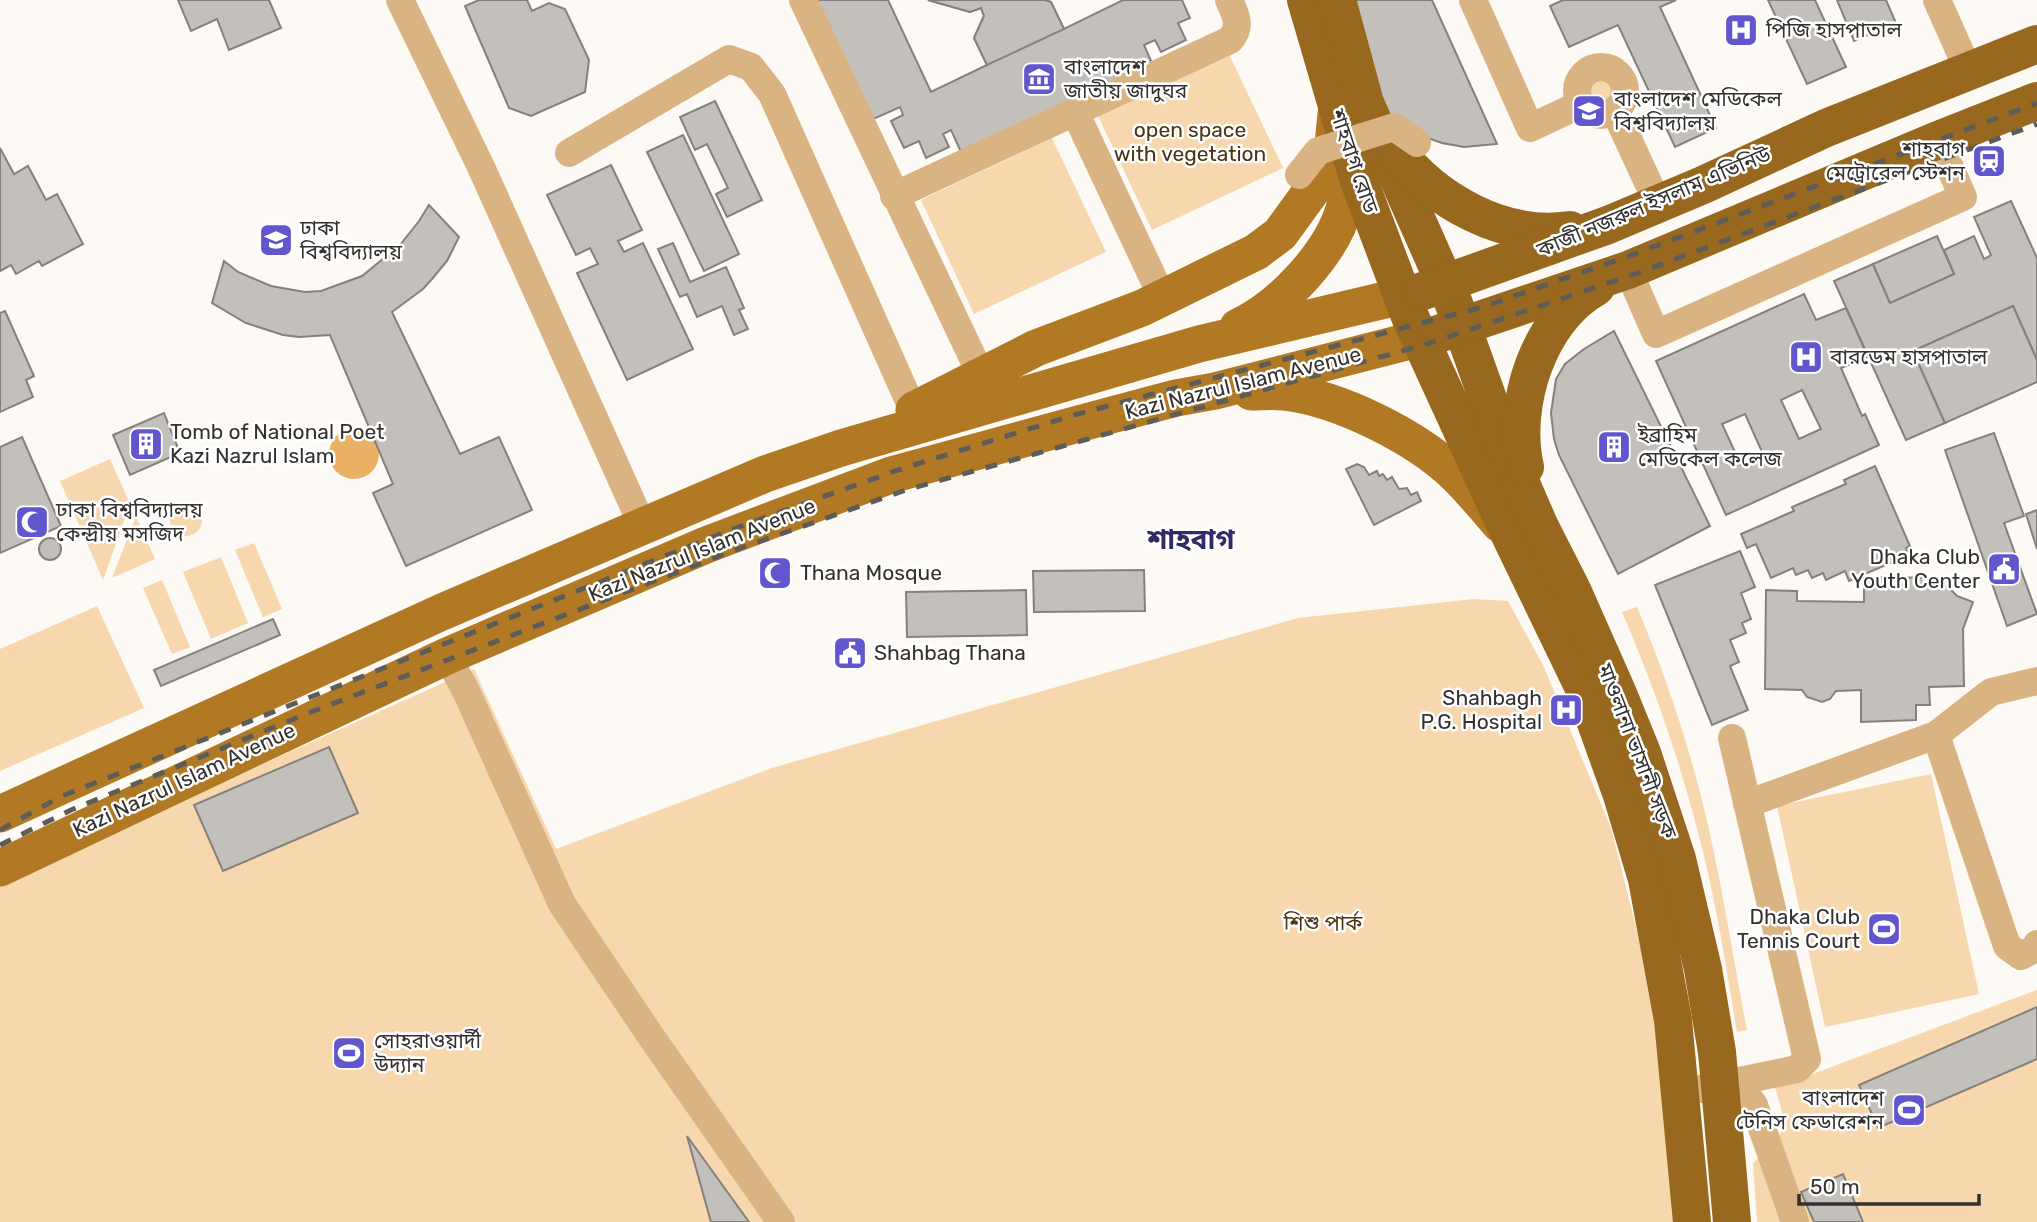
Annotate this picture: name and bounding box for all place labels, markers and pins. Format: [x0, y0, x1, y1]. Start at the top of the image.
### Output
hospital icon: পিজি হাসপাতাল [1722, 11, 1760, 49]
place label: পিজি হাসপাতাল [1765, 17, 1902, 42]
place label: বাংলাদেশ জাতীয় জাদুঘর [1063, 54, 1188, 103]
museum icon: বাংলাদেশ জাতীয় জাদুঘর [1020, 60, 1058, 98]
place label: বাংলাদেশ মেডিকেল বিশ্ববিদ্যালয় [1613, 86, 1782, 135]
school or university icon: বাংলাদেশ মেডিকেল বিশ্ববিদ্যালয় [1570, 92, 1608, 130]
place label: শাহবাগ মেট্রোরেল স্টেশন [1826, 136, 1965, 185]
station icon: শাহবাগ মেট্রোরেল স্টেশন [1970, 142, 2008, 180]
place label: ঢাকা বিশ্ববিদ্যালয় [299, 215, 403, 264]
school or university icon: ঢাকা বিশ্ববিদ্যালয় [257, 221, 295, 259]
hospital icon: বারডেম হাসপাতাল [1787, 338, 1825, 376]
place label: বারডেম হাসপাতাল [1829, 344, 1988, 369]
place label: Tomb of National Poet Kazi Nazrul Islam [170, 419, 385, 468]
place label: ইব্রাহিম মেডিকেল কলেজ [1637, 422, 1783, 471]
building icon: Tomb of National Poet Kazi Nazrul Islam [127, 425, 165, 463]
building icon: ইব্রাহিম মেডিকেল কলেজ [1595, 428, 1633, 466]
place label: ঢাকা বিশ্ববিদ্যালয় কেন্দ্রীয় মসজিদ [55, 497, 203, 546]
mosque icon: ঢাকা বিশ্ববিদ্যালয় কেন্দ্রীয় মসজিদ [13, 503, 51, 541]
place label: Dhaka Club Youth Center [1851, 544, 1980, 593]
public building icon: Dhaka Club Youth Center [1985, 550, 2023, 588]
mosque icon: Thana Mosque [756, 554, 794, 592]
place label: Thana Mosque [800, 560, 942, 585]
public building icon: Shahbag Thana [831, 634, 869, 672]
place label: Shahbag Thana [874, 640, 1026, 665]
place label: Shahbagh P.G. Hospital [1420, 685, 1542, 734]
hospital icon: Shahbagh P.G. Hospital [1547, 691, 1585, 729]
place label: Dhaka Club Tennis Court [1737, 904, 1860, 953]
sports icon: Dhaka Club Tennis Court [1865, 910, 1903, 948]
place label: সোহরাওয়ার্দী উদ্যান [373, 1027, 481, 1077]
sports icon: সোহরাওয়ার্দী উদ্যান [330, 1034, 368, 1072]
place label: বাংলাদেশ টেনিস ফেডারেশন [1736, 1085, 1885, 1134]
sports icon: বাংলাদেশ টেনিস ফেডারেশন [1890, 1091, 1928, 1129]

